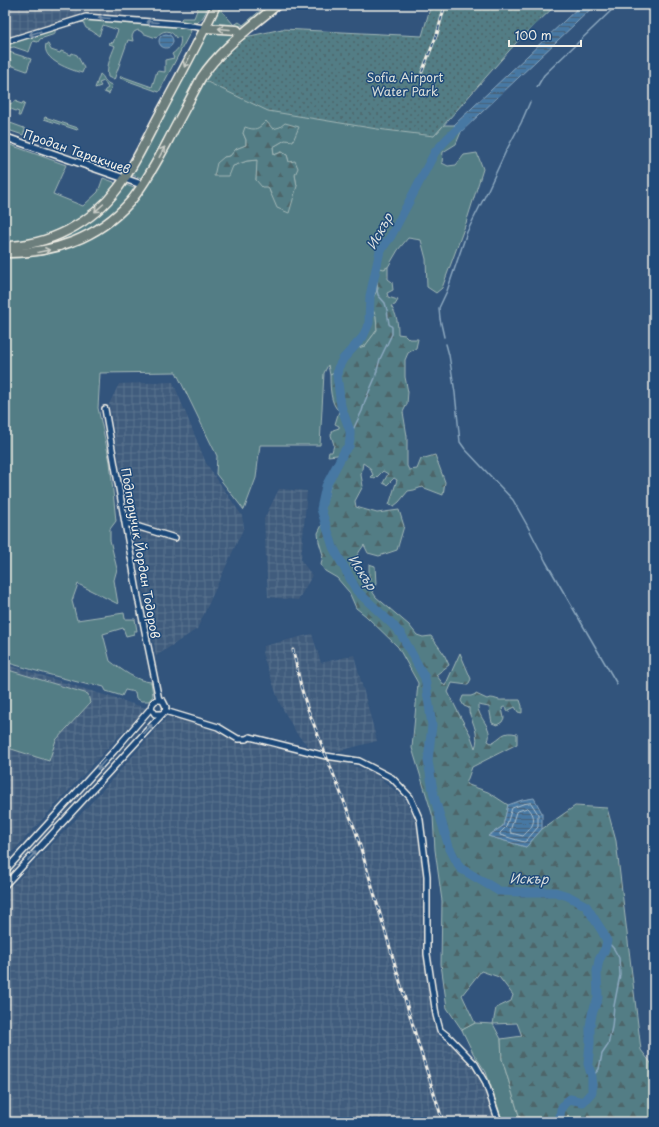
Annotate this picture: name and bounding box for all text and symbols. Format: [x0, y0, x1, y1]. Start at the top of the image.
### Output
one-way arrow [98, 15, 111, 22]
one-way arrow [146, 18, 159, 26]
scale bar [509, 22, 581, 48]
one-way arrow [218, 26, 231, 33]
text: 100 m [515, 26, 552, 44]
one-way arrow [29, 30, 42, 37]
one-way arrow [183, 56, 191, 68]
park label: Sofia Airport Water Park [367, 68, 443, 100]
street label: Продан Таракчиев [21, 124, 133, 178]
one-way arrow [159, 146, 166, 158]
one-way arrow [94, 204, 104, 213]
water label: Искър [361, 208, 397, 253]
one-way arrow [37, 246, 50, 254]
street label: Подпоручик Йордан Тодоров [117, 466, 165, 640]
water label: Искър [345, 551, 382, 594]
one-way arrow [144, 724, 153, 734]
one-way arrow [97, 760, 106, 770]
one-way arrow [27, 851, 36, 861]
water label: Искър [510, 868, 550, 888]

